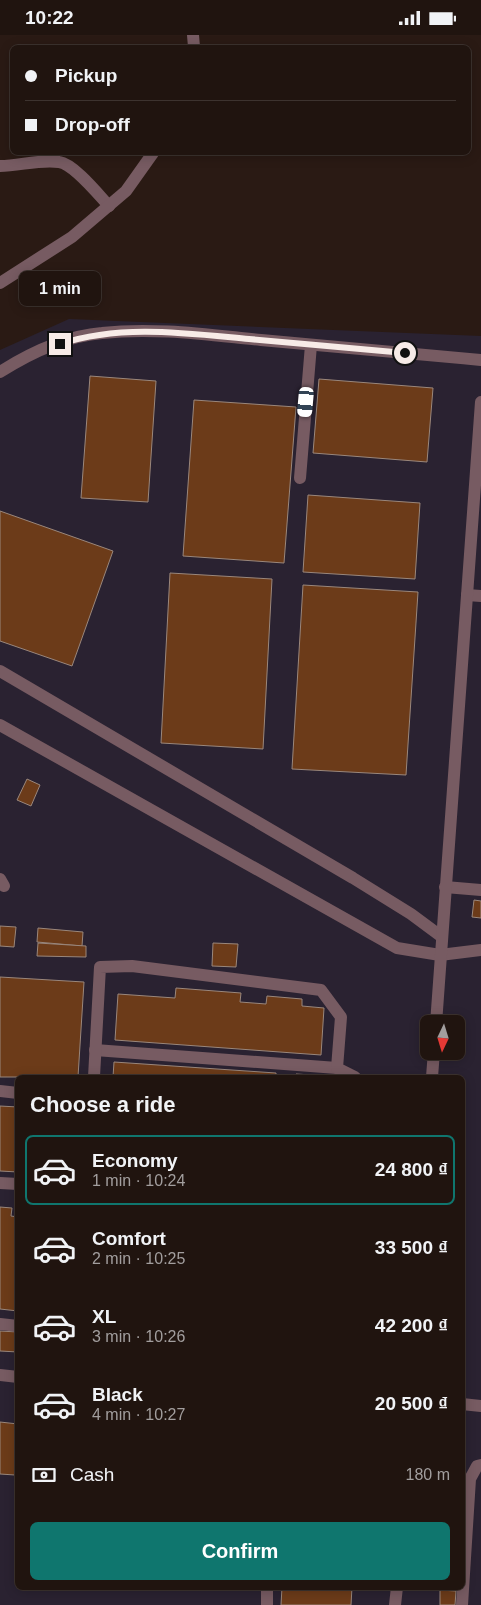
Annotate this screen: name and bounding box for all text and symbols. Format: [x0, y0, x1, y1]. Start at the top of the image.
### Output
text: 10:22 [25, 7, 74, 28]
text: Pickup [55, 65, 117, 86]
text: Drop-off [55, 114, 130, 135]
callout: 1 min [19, 271, 101, 307]
text: 1 min [39, 280, 81, 297]
route end [49, 333, 71, 355]
route start [394, 342, 416, 364]
car [297, 386, 314, 418]
north arrow [420, 1015, 465, 1060]
map controls [420, 1015, 465, 1060]
text: Choose a ride [30, 1092, 175, 1117]
icon: car [32, 1148, 77, 1193]
text: Economy [92, 1150, 178, 1171]
text: 24 800 ₫ [375, 1159, 448, 1180]
text: 1 min · 10:24 [92, 1172, 185, 1189]
icon: car [32, 1226, 77, 1271]
text: Comfort [92, 1228, 166, 1249]
text: 33 500 ₫ [375, 1237, 448, 1258]
text: 2 min · 10:25 [92, 1250, 185, 1267]
icon: car [32, 1304, 77, 1349]
text: XL [92, 1306, 116, 1327]
text: 42 200 ₫ [375, 1315, 448, 1336]
text: 3 min · 10:26 [92, 1328, 185, 1345]
icon: car [32, 1382, 77, 1427]
text: Black [92, 1384, 143, 1405]
text: 20 500 ₫ [375, 1393, 448, 1414]
text: 4 min · 10:27 [92, 1406, 185, 1423]
icon: cash [30, 1461, 58, 1489]
text: Cash [70, 1464, 114, 1485]
text: 180 m [406, 1466, 450, 1483]
button: Confirm [30, 1522, 450, 1580]

